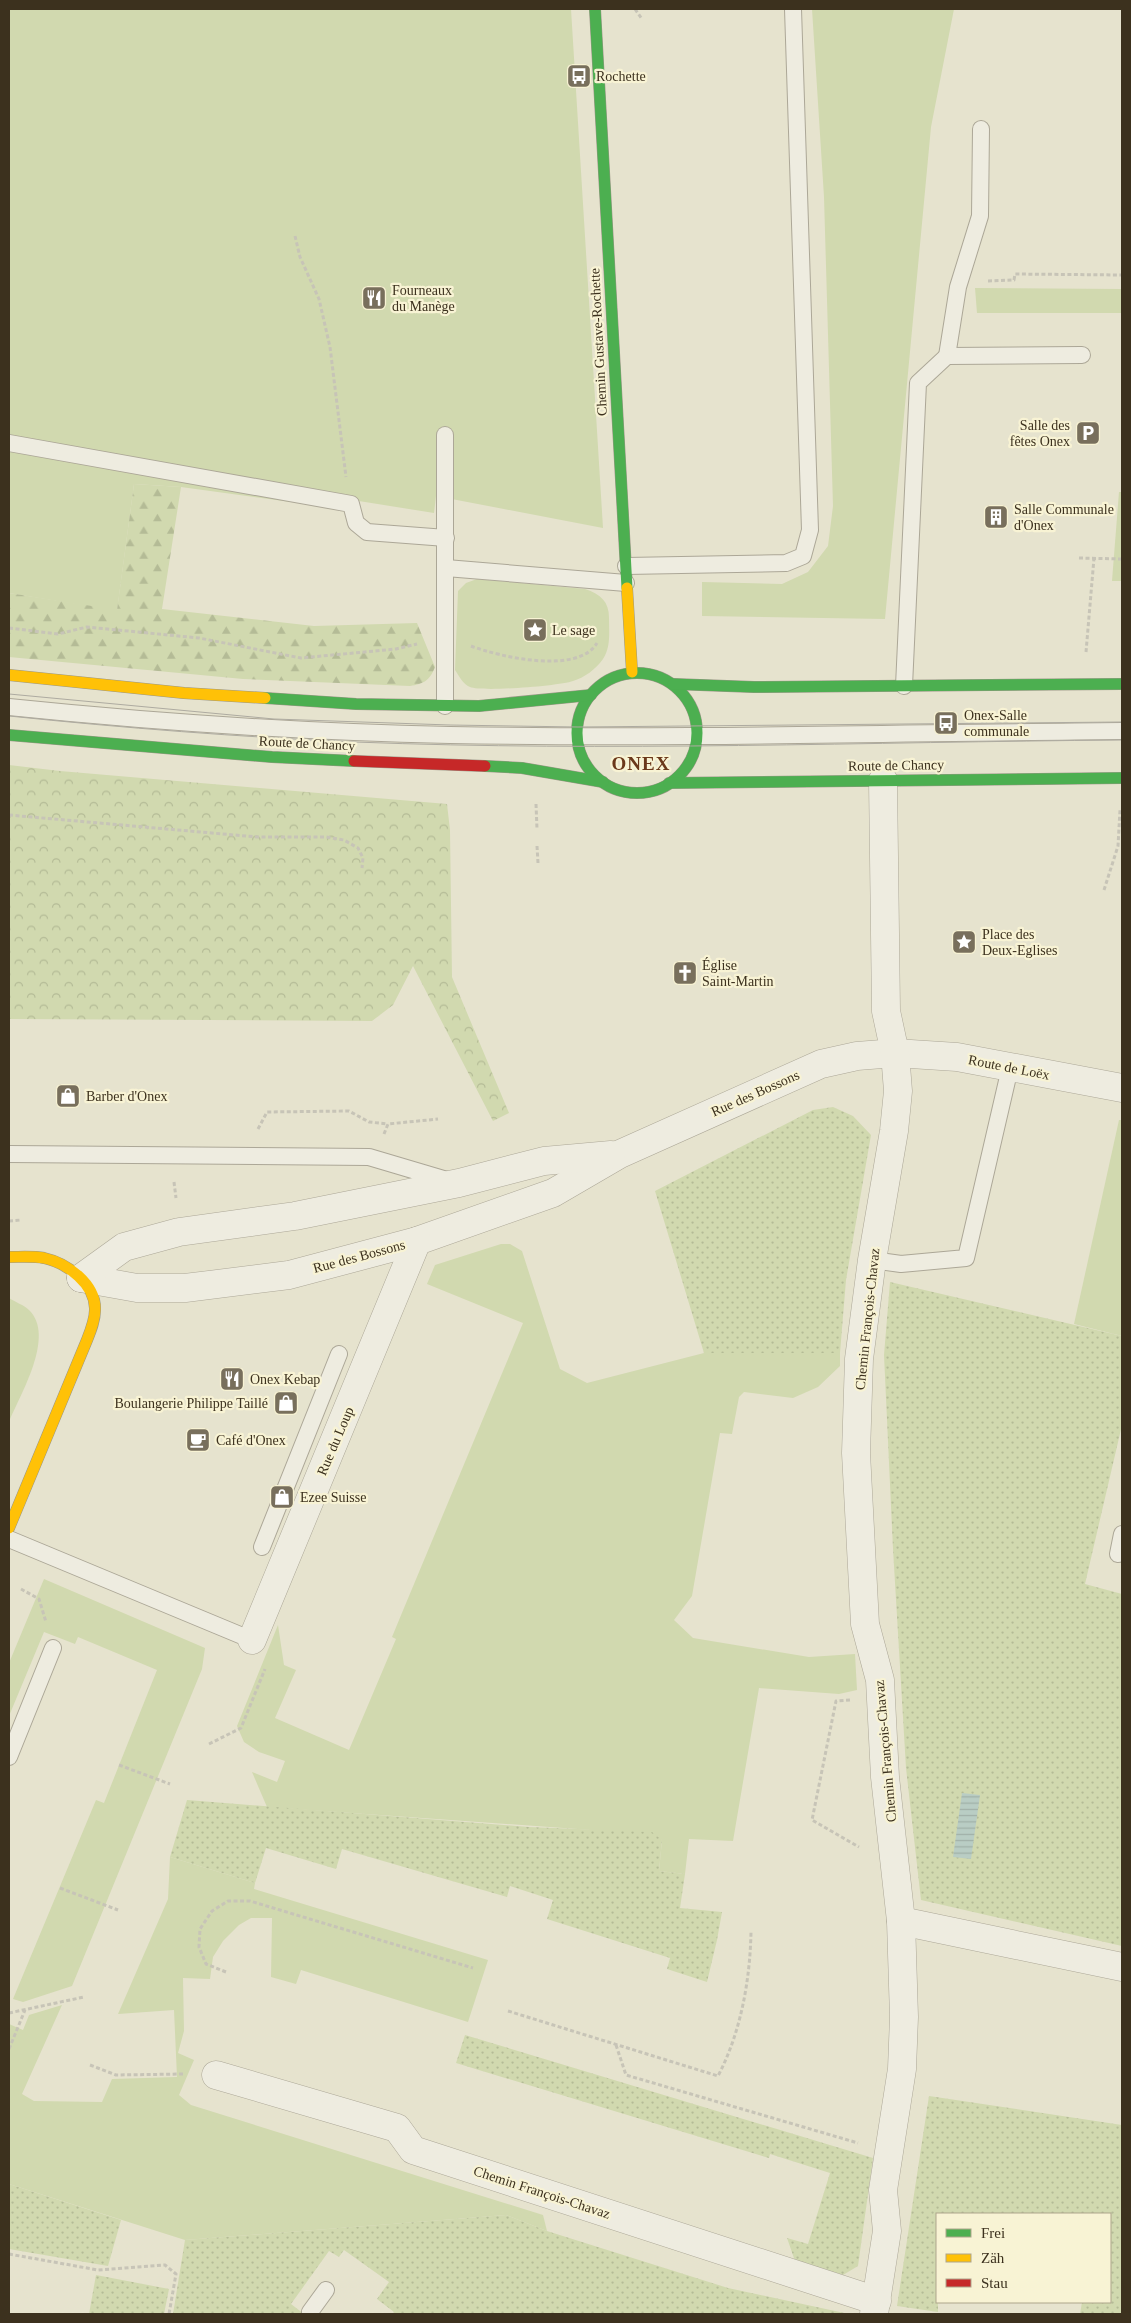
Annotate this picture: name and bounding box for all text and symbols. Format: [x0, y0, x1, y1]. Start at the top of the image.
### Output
bus stop icon: Rochette [566, 63, 592, 89]
place label: Rochette [596, 69, 646, 84]
street label: Chemin Gustave-Rochette [587, 268, 610, 416]
place label: Fourneaux du Manège [392, 283, 455, 314]
restaurant icon: Fourneaux du Manège [361, 285, 387, 311]
place label: Salle des fêtes Onex [1010, 418, 1070, 449]
parking icon: Salle des fêtes Onex [1075, 420, 1101, 446]
place label: Salle Communale d'Onex [1014, 502, 1114, 533]
building icon: Salle Communale d'Onex [983, 504, 1009, 530]
place icon: Le sage [522, 617, 548, 643]
place label: Le sage [552, 623, 595, 638]
place label: Onex-Salle communale [964, 708, 1029, 739]
bus stop icon: Onex-Salle communale [933, 710, 959, 736]
street label: Route de Chancy [258, 733, 356, 754]
district label: ONEX [612, 753, 670, 774]
street label: Route de Chancy [848, 757, 944, 774]
place label: Place des Deux-Eglises [982, 927, 1057, 958]
place icon: Place des Deux-Eglises [951, 929, 977, 955]
place label: Église Saint-Martin [702, 957, 774, 989]
church icon: Église Saint-Martin [672, 960, 698, 986]
street label: Route de Loëx [967, 1052, 1051, 1083]
street label: Rue des Bossons [709, 1067, 802, 1120]
shop icon: Barber d'Onex [55, 1083, 81, 1109]
place label: Barber d'Onex [86, 1089, 167, 1104]
street label: Rue des Bossons [311, 1237, 407, 1276]
street label: Chemin François-Chavaz [853, 1247, 882, 1391]
restaurant icon: Onex Kebap [219, 1366, 245, 1392]
place label: Onex Kebap [250, 1372, 320, 1387]
shop icon: Boulangerie Philippe Taillé [273, 1390, 299, 1416]
place label: Boulangerie Philippe Taillé [114, 1396, 268, 1411]
street label: Rue du Loup [314, 1405, 357, 1478]
cafe icon: Café d'Onex [185, 1427, 211, 1453]
place label: Café d'Onex [216, 1433, 286, 1448]
shop icon: Ezee Suisse [269, 1484, 295, 1510]
place label: Ezee Suisse [300, 1490, 366, 1505]
street label: Chemin François-Chavaz [872, 1679, 899, 1823]
street label: Chemin François-Chavaz [472, 2163, 612, 2222]
legend [936, 2213, 1111, 2303]
text: Frei [981, 2225, 1005, 2241]
text: Zäh [981, 2250, 1005, 2266]
text: Stau [981, 2275, 1008, 2291]

